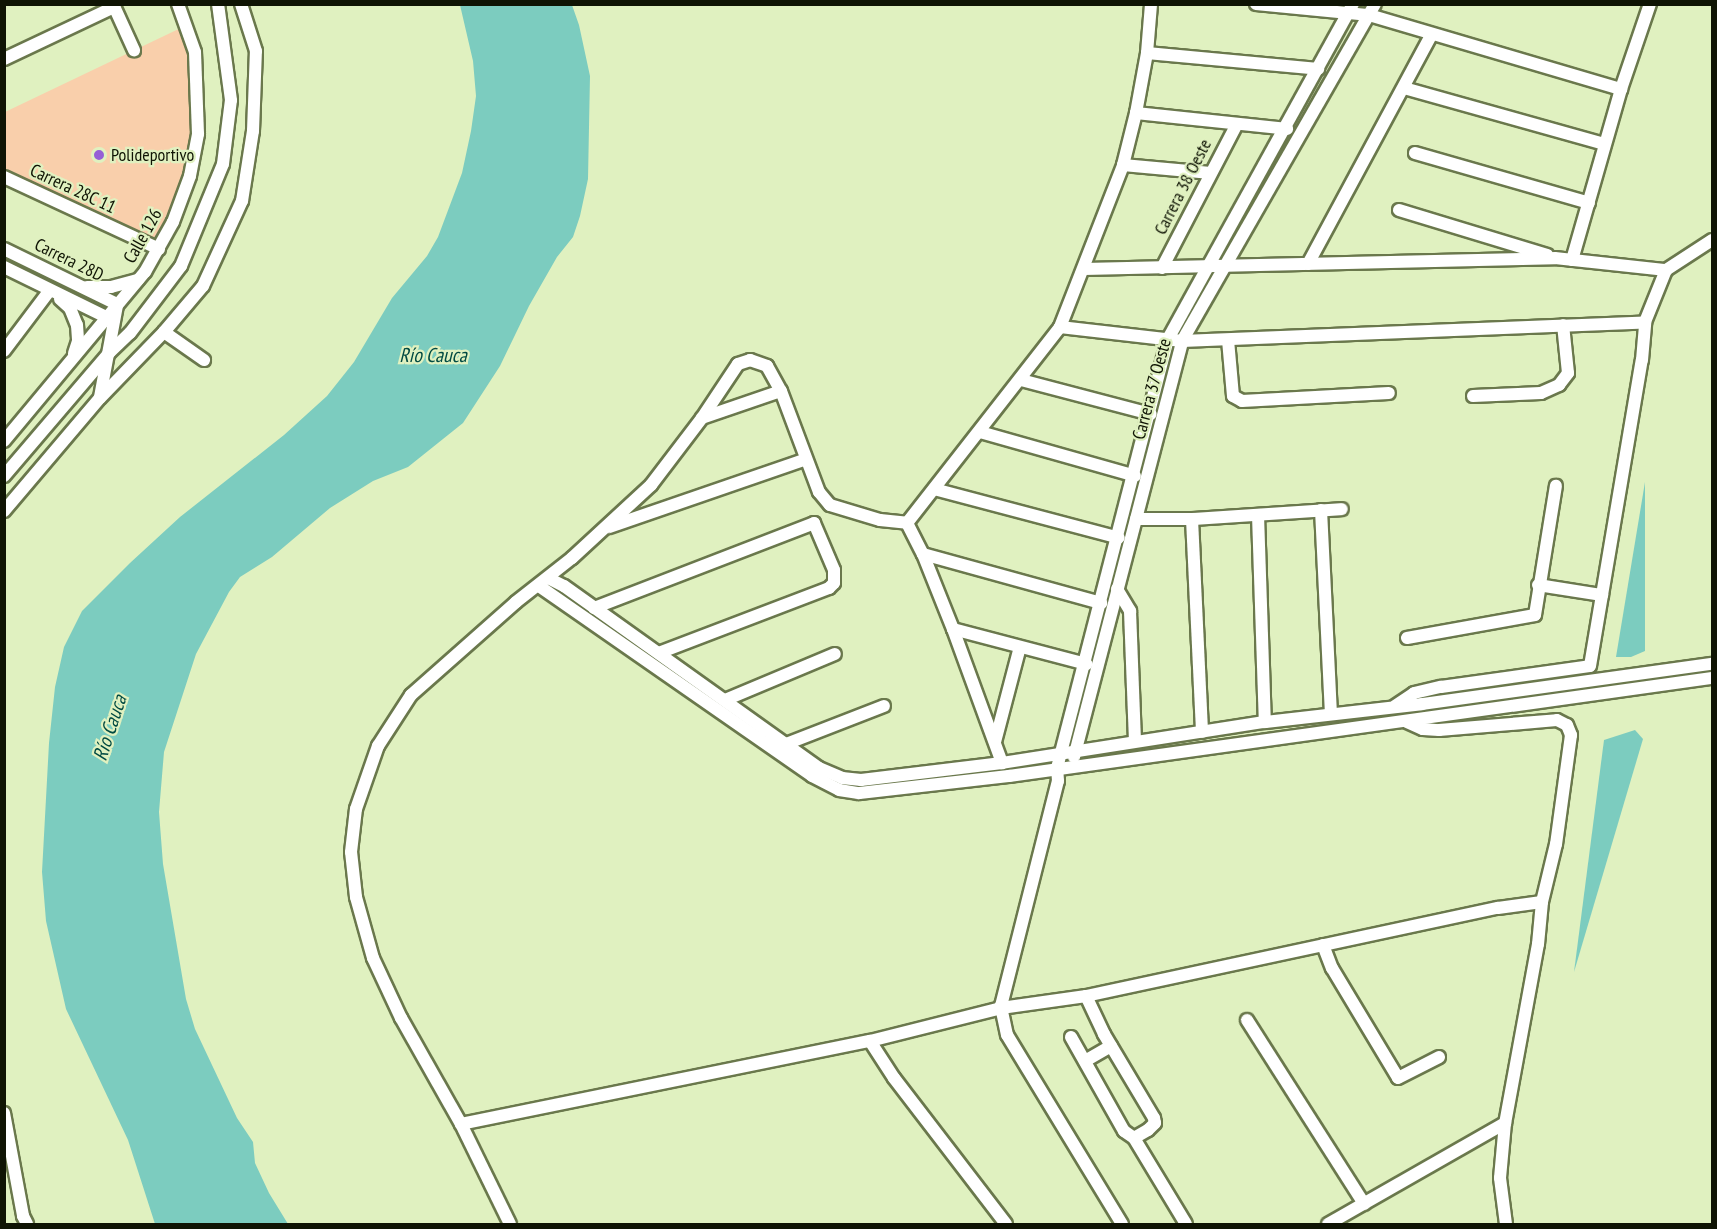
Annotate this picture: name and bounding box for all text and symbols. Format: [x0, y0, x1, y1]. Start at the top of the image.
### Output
street label: Carrera 38 Oeste [1150, 136, 1216, 238]
place label: Polideportivo [111, 144, 194, 166]
marker: Polideportivo [92, 148, 106, 162]
street label: Carrera 28C 11 [26, 160, 120, 218]
street label: Calle 126 [119, 205, 167, 267]
street label: Carrera 28D [31, 234, 107, 286]
street label: Carrera 37 Oeste [1128, 336, 1176, 442]
water label: Río Cauca [399, 343, 467, 367]
water label: Río Cauca [88, 692, 132, 764]

